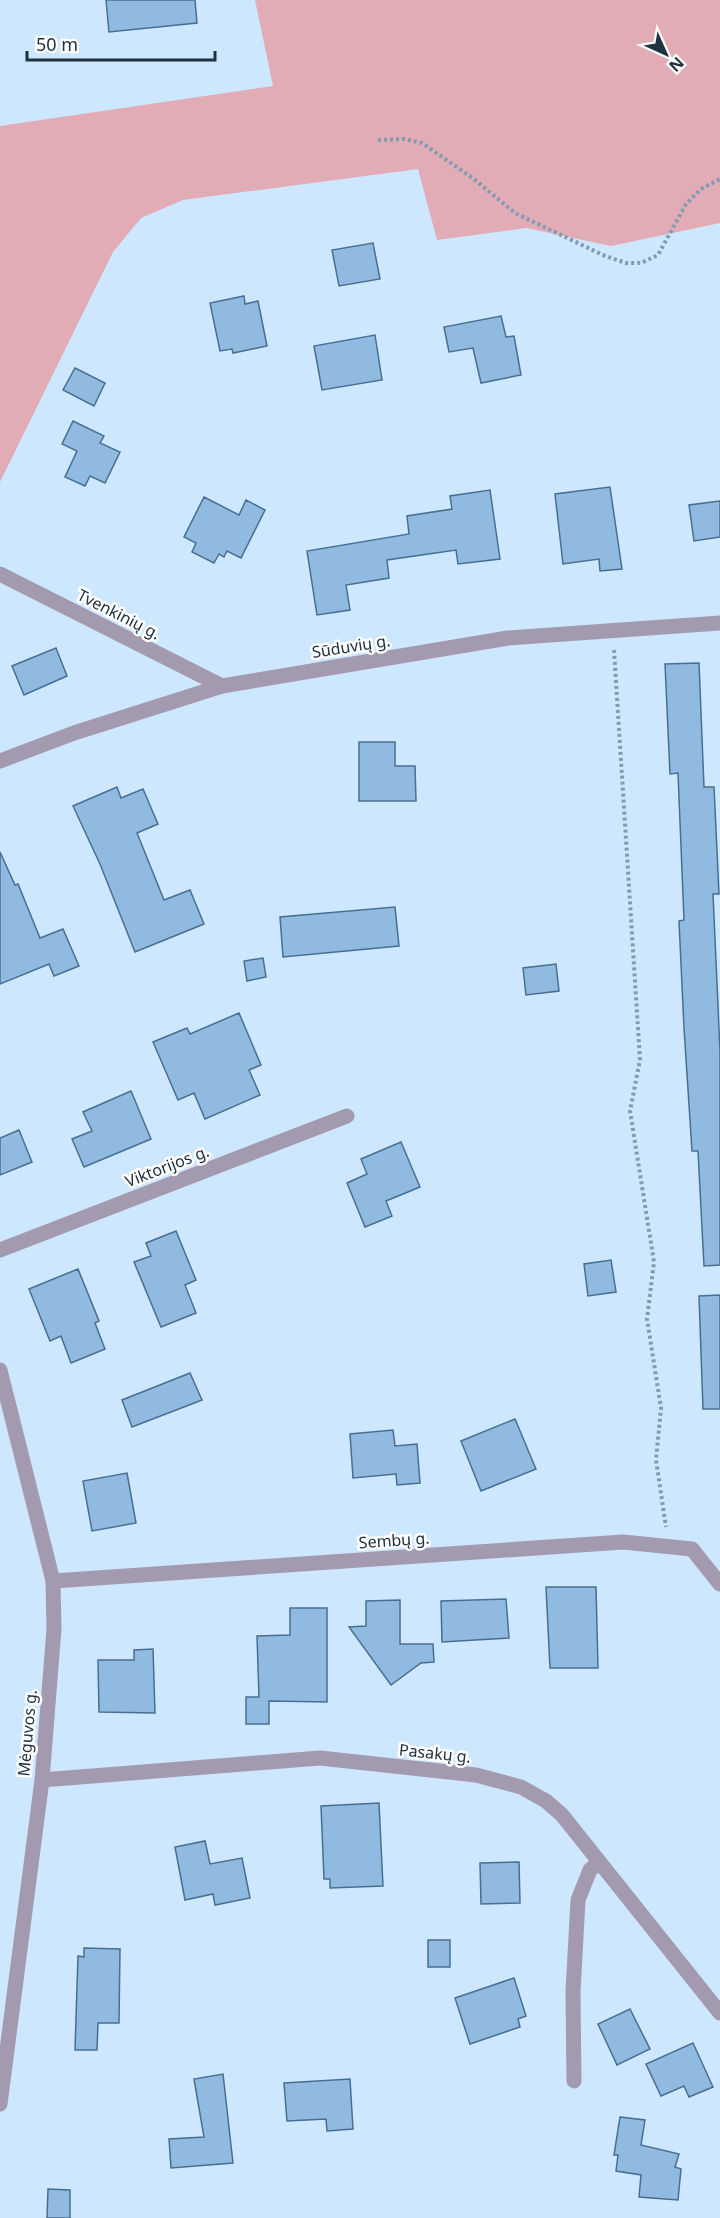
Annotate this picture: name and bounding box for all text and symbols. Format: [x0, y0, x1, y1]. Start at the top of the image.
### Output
scale bar [27, 24, 214, 62]
north arrow [636, 24, 696, 84]
text: 50 m [36, 32, 78, 56]
text: N [664, 52, 689, 77]
street label: Tvenkinių g. [74, 584, 164, 644]
street label: Sūduvių g. [310, 629, 392, 663]
street label: Viktorijos g. [122, 1140, 212, 1192]
street label: Sembų g. [358, 1527, 430, 1553]
street label: Mėguvos g. [12, 1689, 42, 1777]
street label: Pasakų g. [398, 1738, 472, 1768]

